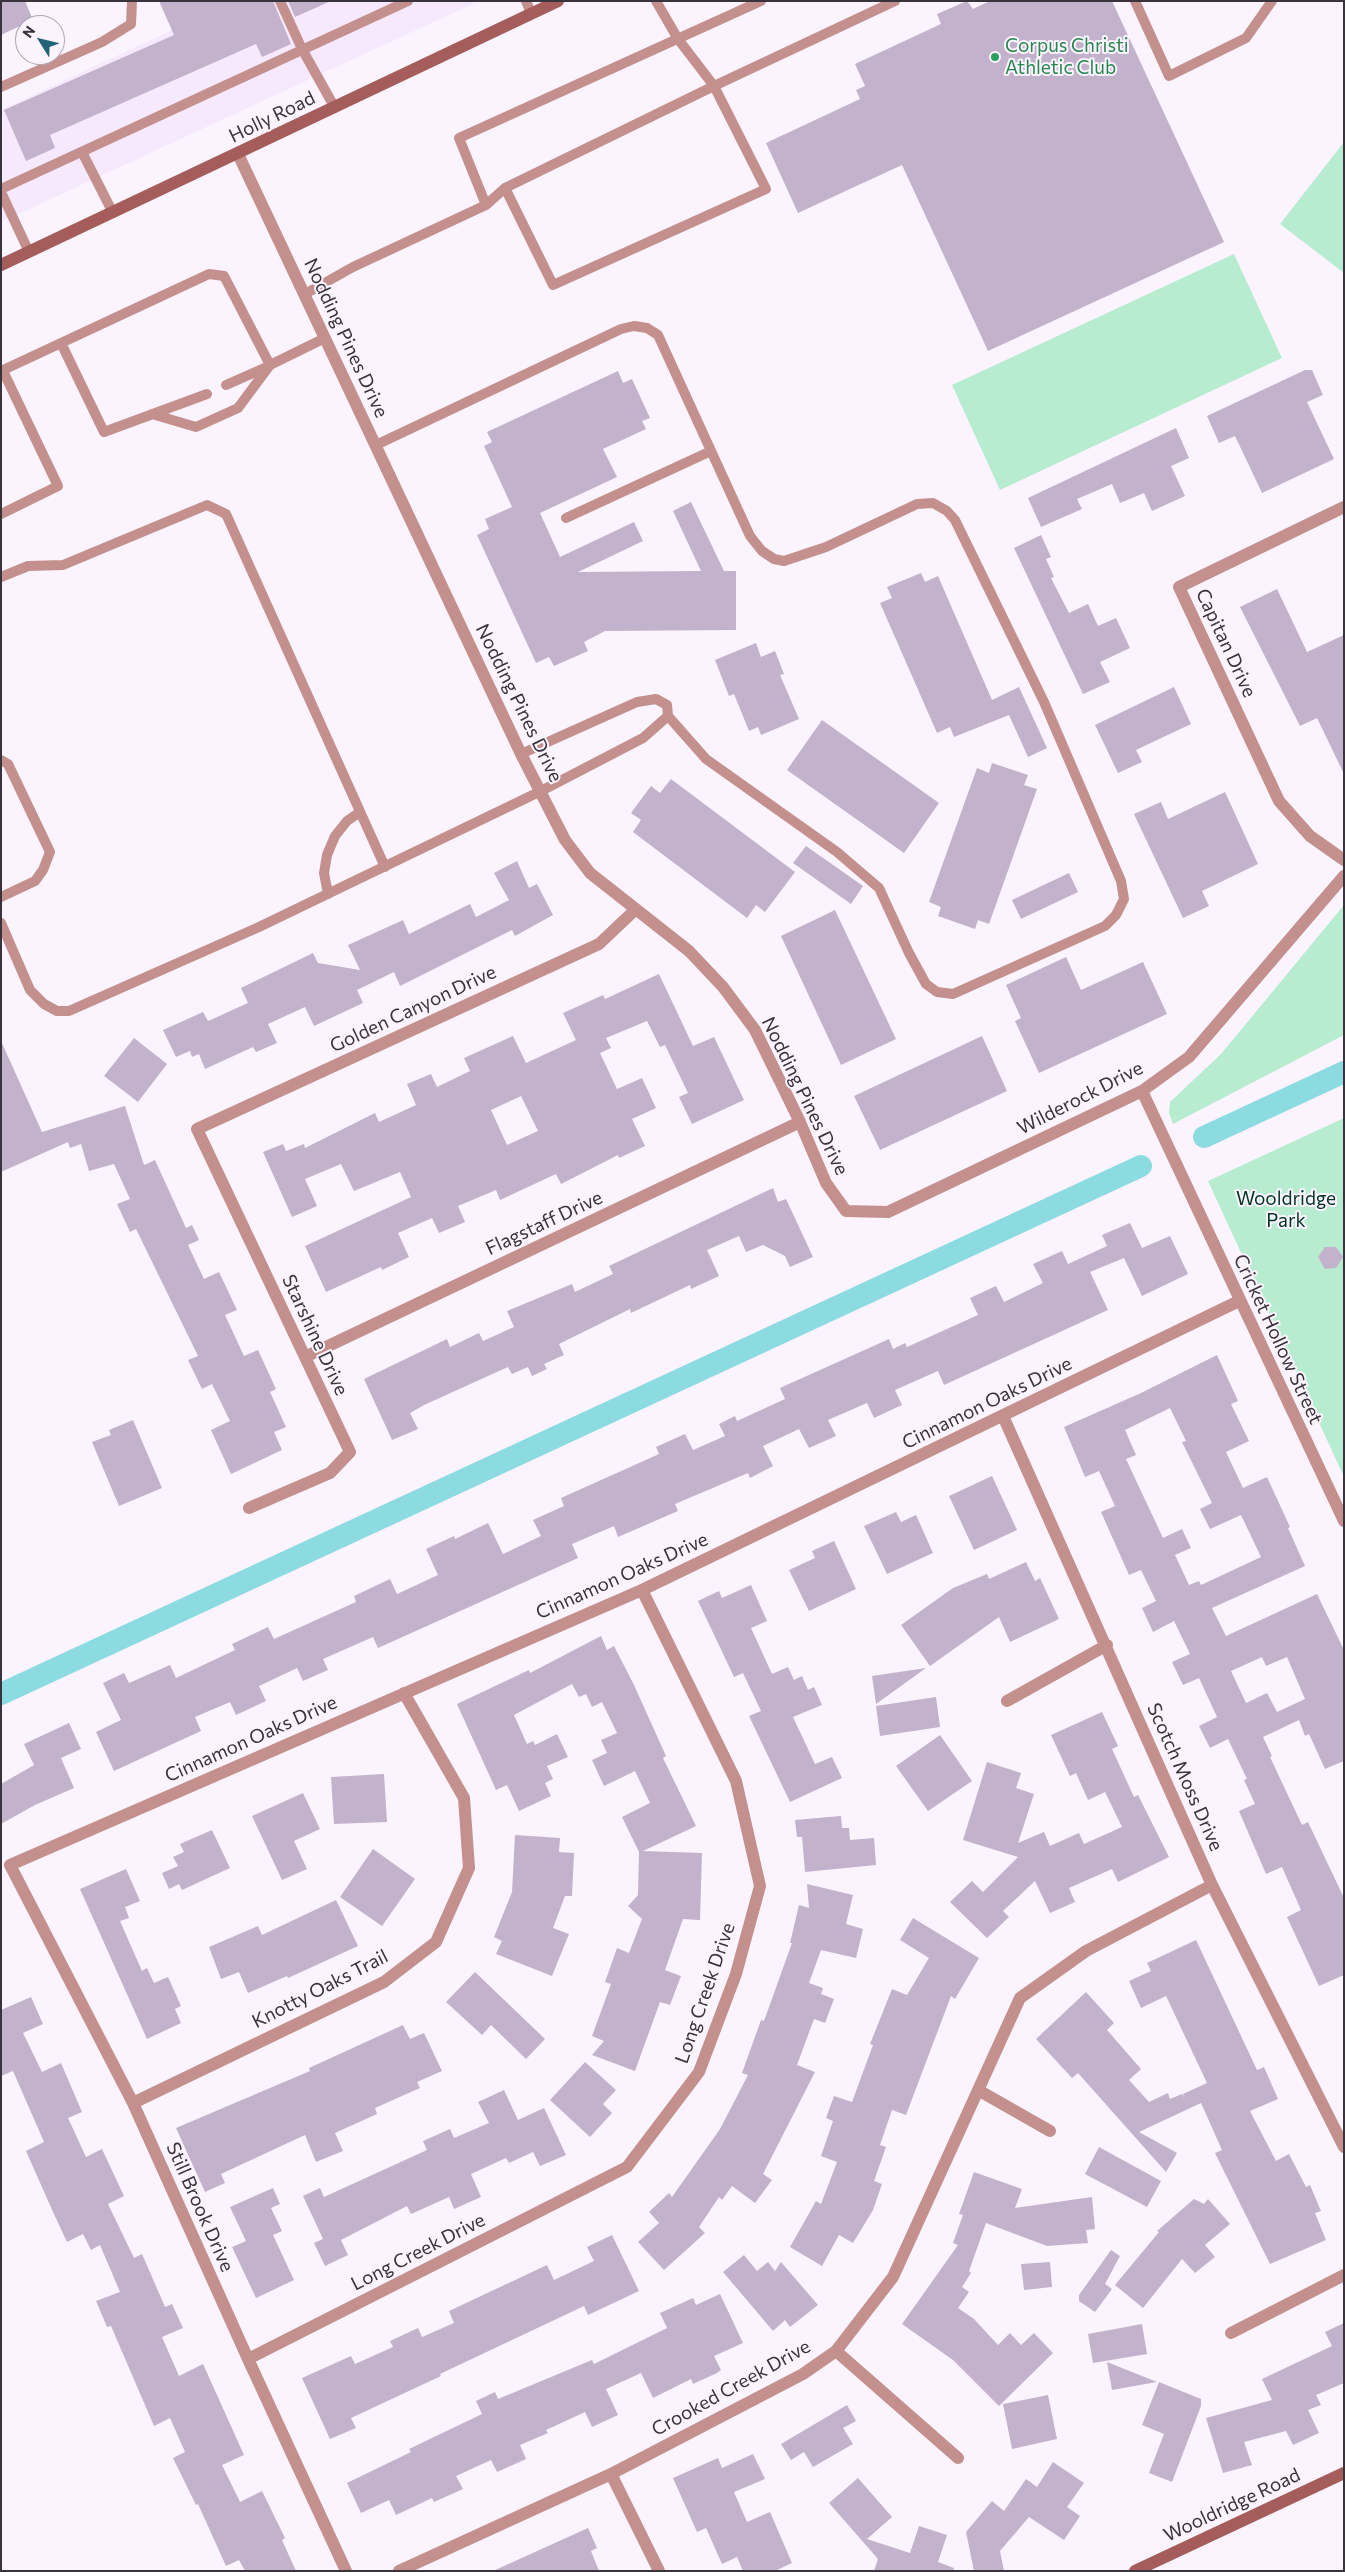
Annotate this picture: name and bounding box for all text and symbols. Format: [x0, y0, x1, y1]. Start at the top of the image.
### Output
north arrow [15, 15, 65, 65]
text: N [18, 22, 38, 41]
place label: Corpus Christi Athletic Club [1005, 35, 1129, 79]
marker: Corpus Christi Athletic Club [989, 51, 1001, 63]
street label: Holly Road [225, 86, 319, 148]
street label: Nodding Pines Drive [299, 255, 393, 421]
street label: Capitan Drive [1191, 585, 1261, 701]
street label: Nodding Pines Drive [471, 620, 567, 786]
street label: Golden Canyon Drive [326, 961, 500, 1057]
street label: Nodding Pines Drive [757, 1013, 853, 1179]
street label: Wilderock Drive [1013, 1057, 1147, 1139]
street label: Flagstaff Drive [482, 1186, 606, 1260]
park label: Wooldridge Park [1236, 1188, 1336, 1232]
street label: Cricket Hollow Street [1229, 1250, 1327, 1428]
street label: Starshine Drive [277, 1271, 353, 1399]
street label: Cinnamon Oaks Drive [898, 1352, 1076, 1454]
street label: Cinnamon Oaks Drive [532, 1528, 712, 1624]
street label: Cinnamon Oaks Drive [161, 1691, 341, 1787]
street label: Scotch Moss Drive [1142, 1700, 1228, 1854]
street label: Long Creek Drive [670, 1920, 740, 2066]
street label: Knotty Oaks Trail [248, 1945, 392, 2033]
street label: Still Brook Drive [161, 2139, 239, 2275]
street label: Long Creek Drive [347, 2208, 489, 2296]
street label: Crooked Creek Drive [648, 2335, 814, 2441]
street label: Wooldridge Road [1160, 2463, 1304, 2547]

